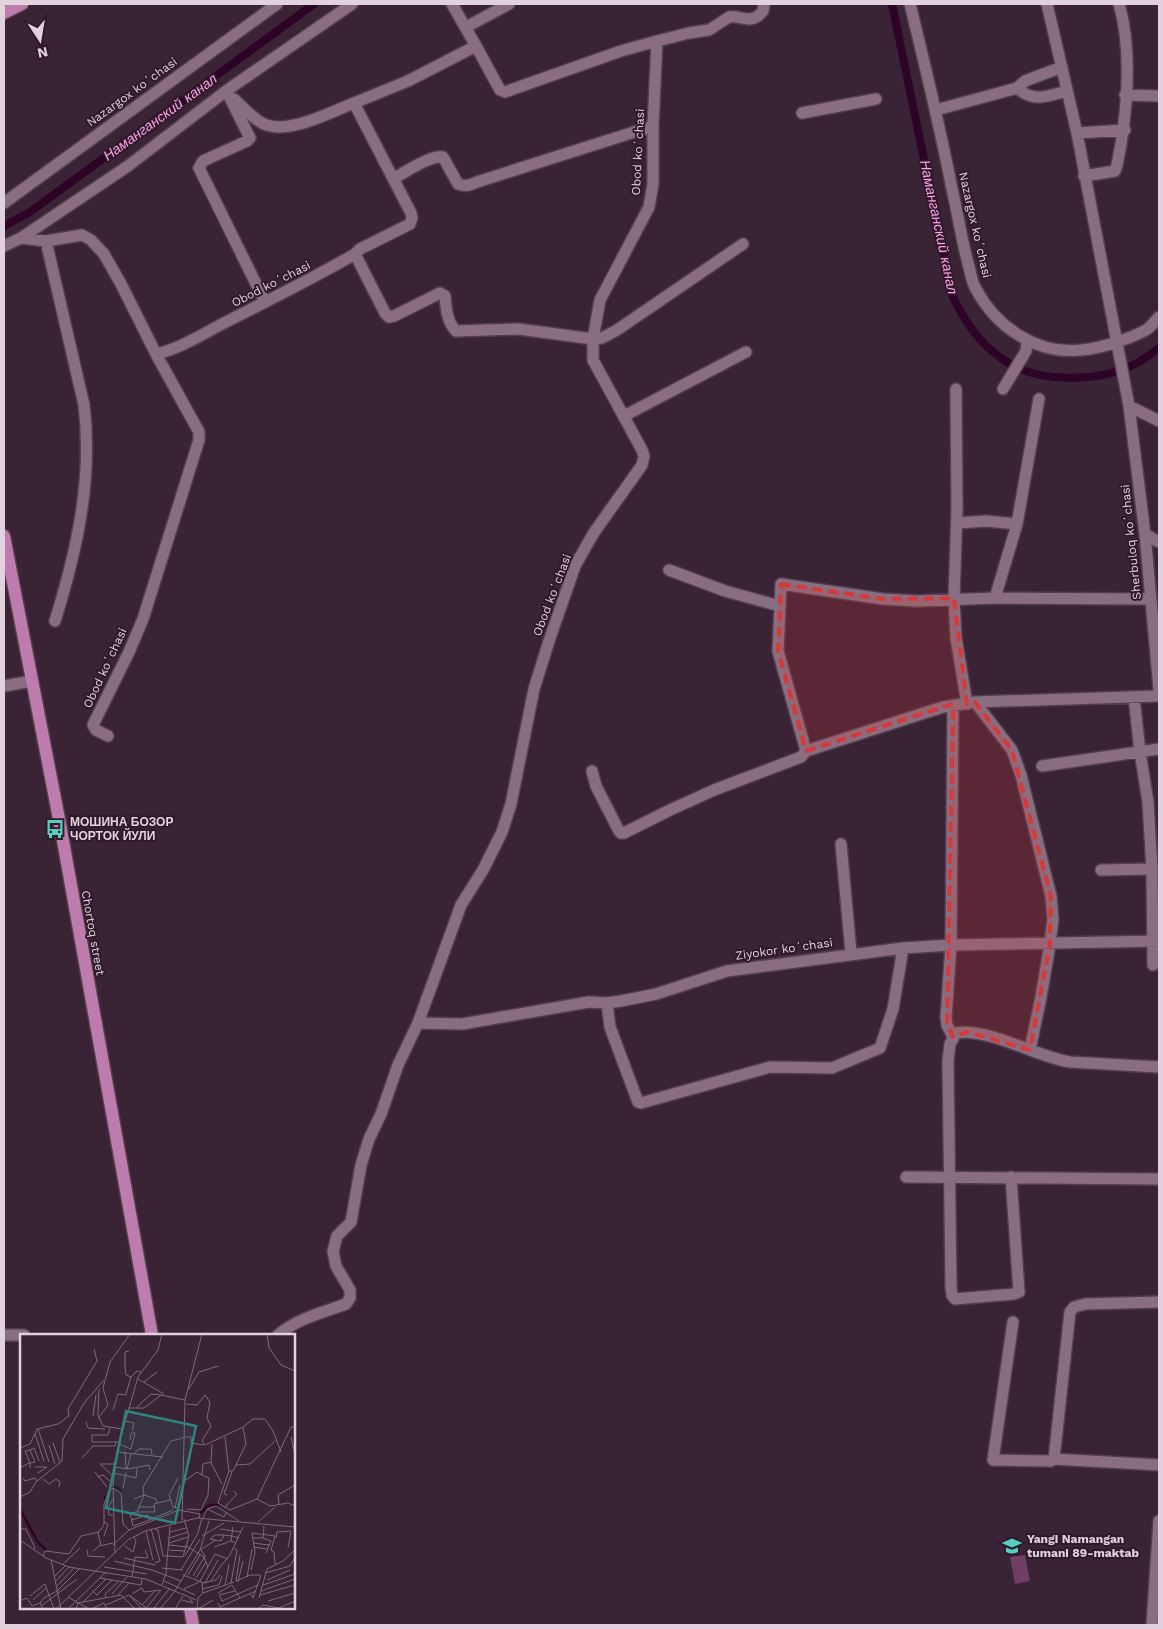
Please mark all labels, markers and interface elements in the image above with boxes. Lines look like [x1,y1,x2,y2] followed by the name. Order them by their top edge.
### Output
[15,15,65,65] north arrow
[36,44,49,62] text: N
[84,54,180,130] street label: Nazargox koʻchasi
[100,70,220,164] water label: Наманганский канал
[629,108,647,196] street label: Obod koʻchasi
[917,158,961,296] water label: Наманганский канал
[956,171,994,279] street label: Nazargox koʻchasi
[229,258,313,310] street label: Obod koʻchasi
[1118,484,1144,600] street label: Sherbuloq koʻchasi
[530,552,574,638] street label: Obod koʻchasi
[80,626,130,710] street label: Obod koʻchasi
[70,815,173,843] place label: МОШИНА БОЗОР ЧОРТОК ЙУЛИ
[44,818,66,840] bus stop icon: МОШИНА БОЗОР ЧОРТОК ЙУЛИ
[79,889,107,977] street label: Chortoq street
[734,935,834,963] street label: Ziyokor koʻchasi
[20,1334,295,1609] inset map
[1027,1532,1140,1560] place label: Yangi Namangan tumani 89-maktab
[1001,1535,1023,1557] school or university icon: Yangi Namangan tumani 89-maktab

